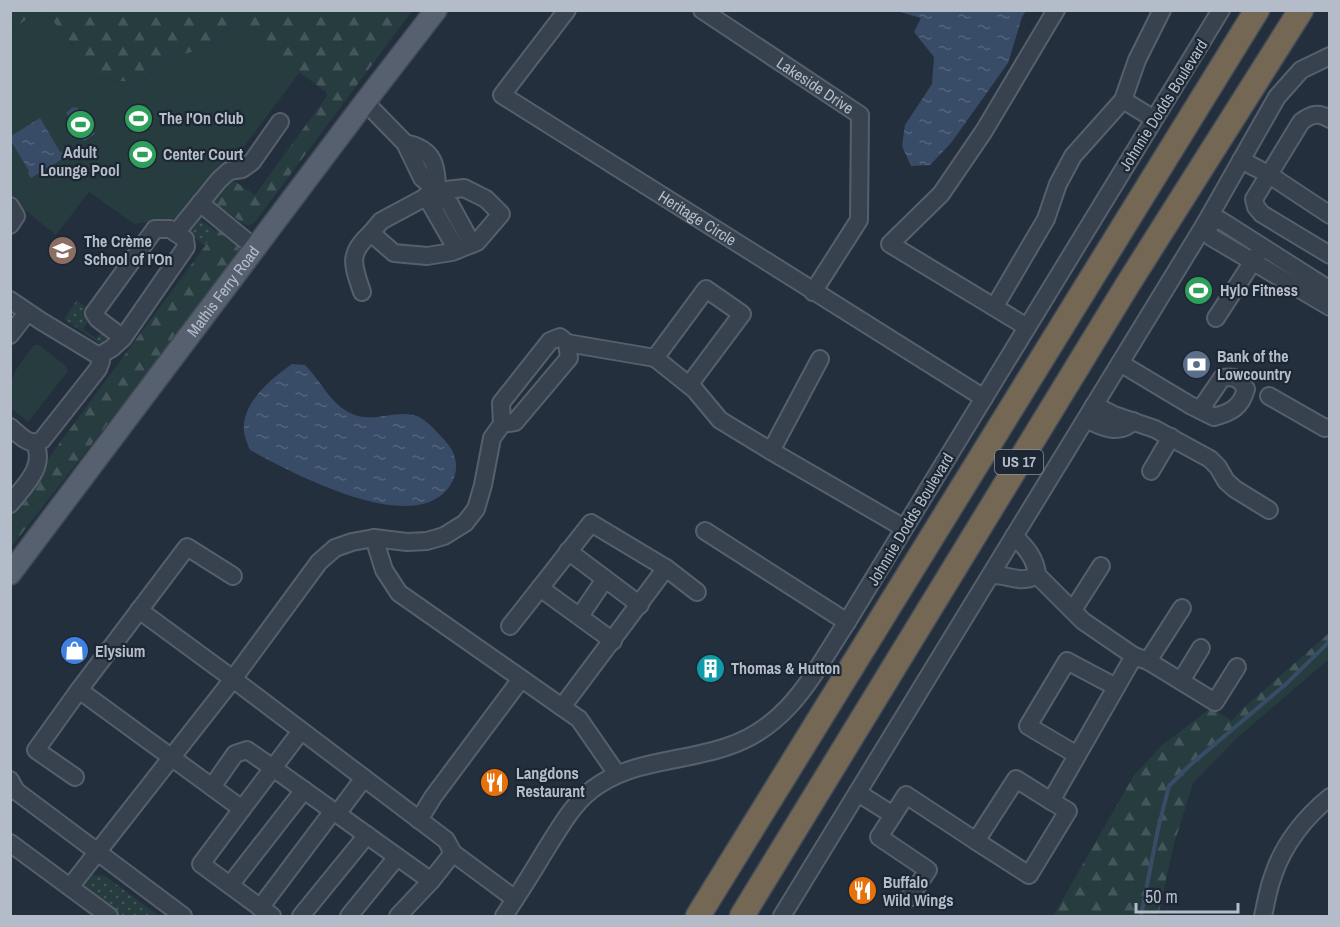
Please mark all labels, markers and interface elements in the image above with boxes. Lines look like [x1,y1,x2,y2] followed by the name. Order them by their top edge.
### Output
[1114,35,1212,175] street label: Johnnie Dodds Boulevard
[772,52,858,119] street label: Lakeside Drive
[122,102,154,134] sports icon: The I'On Club
[159,107,244,129] place label: The I'On Club
[64,108,96,140] sports icon: Adult Lounge Pool
[126,138,158,170] sports icon: Center Court
[40,141,120,181] place label: Adult Lounge Pool
[163,143,244,165] place label: Center Court
[654,185,741,251] street label: Heritage Circle
[84,230,172,270] place label: The Crème School of I'On
[47,234,79,266] school or university icon: The Crème School of I'On
[182,241,264,341] street label: Mathis Ferry Road
[1183,274,1215,306] sports icon: Hylo Fitness
[1220,279,1298,301] place label: Hylo Fitness
[1217,345,1292,385] place label: Bank of the Lowcountry
[1180,349,1212,381] bank icon: Bank of the Lowcountry
[862,449,958,589] street label: Johnnie Dodds Boulevard
[995,450,1043,474] road number: US 17
[58,635,90,667] shop icon: Elysium
[95,640,145,662] place label: Elysium
[694,652,726,684] building icon: Thomas & Hutton
[731,657,840,679] place label: Thomas & Hutton
[516,762,585,802] place label: Langdons Restaurant
[479,766,511,798] restaurant icon: Langdons Restaurant
[883,871,953,911] place label: Buffalo Wild Wings
[846,875,878,907] restaurant icon: Buffalo Wild Wings
[1136,876,1238,914] scale bar
[1145,884,1178,909] text: 50 m

